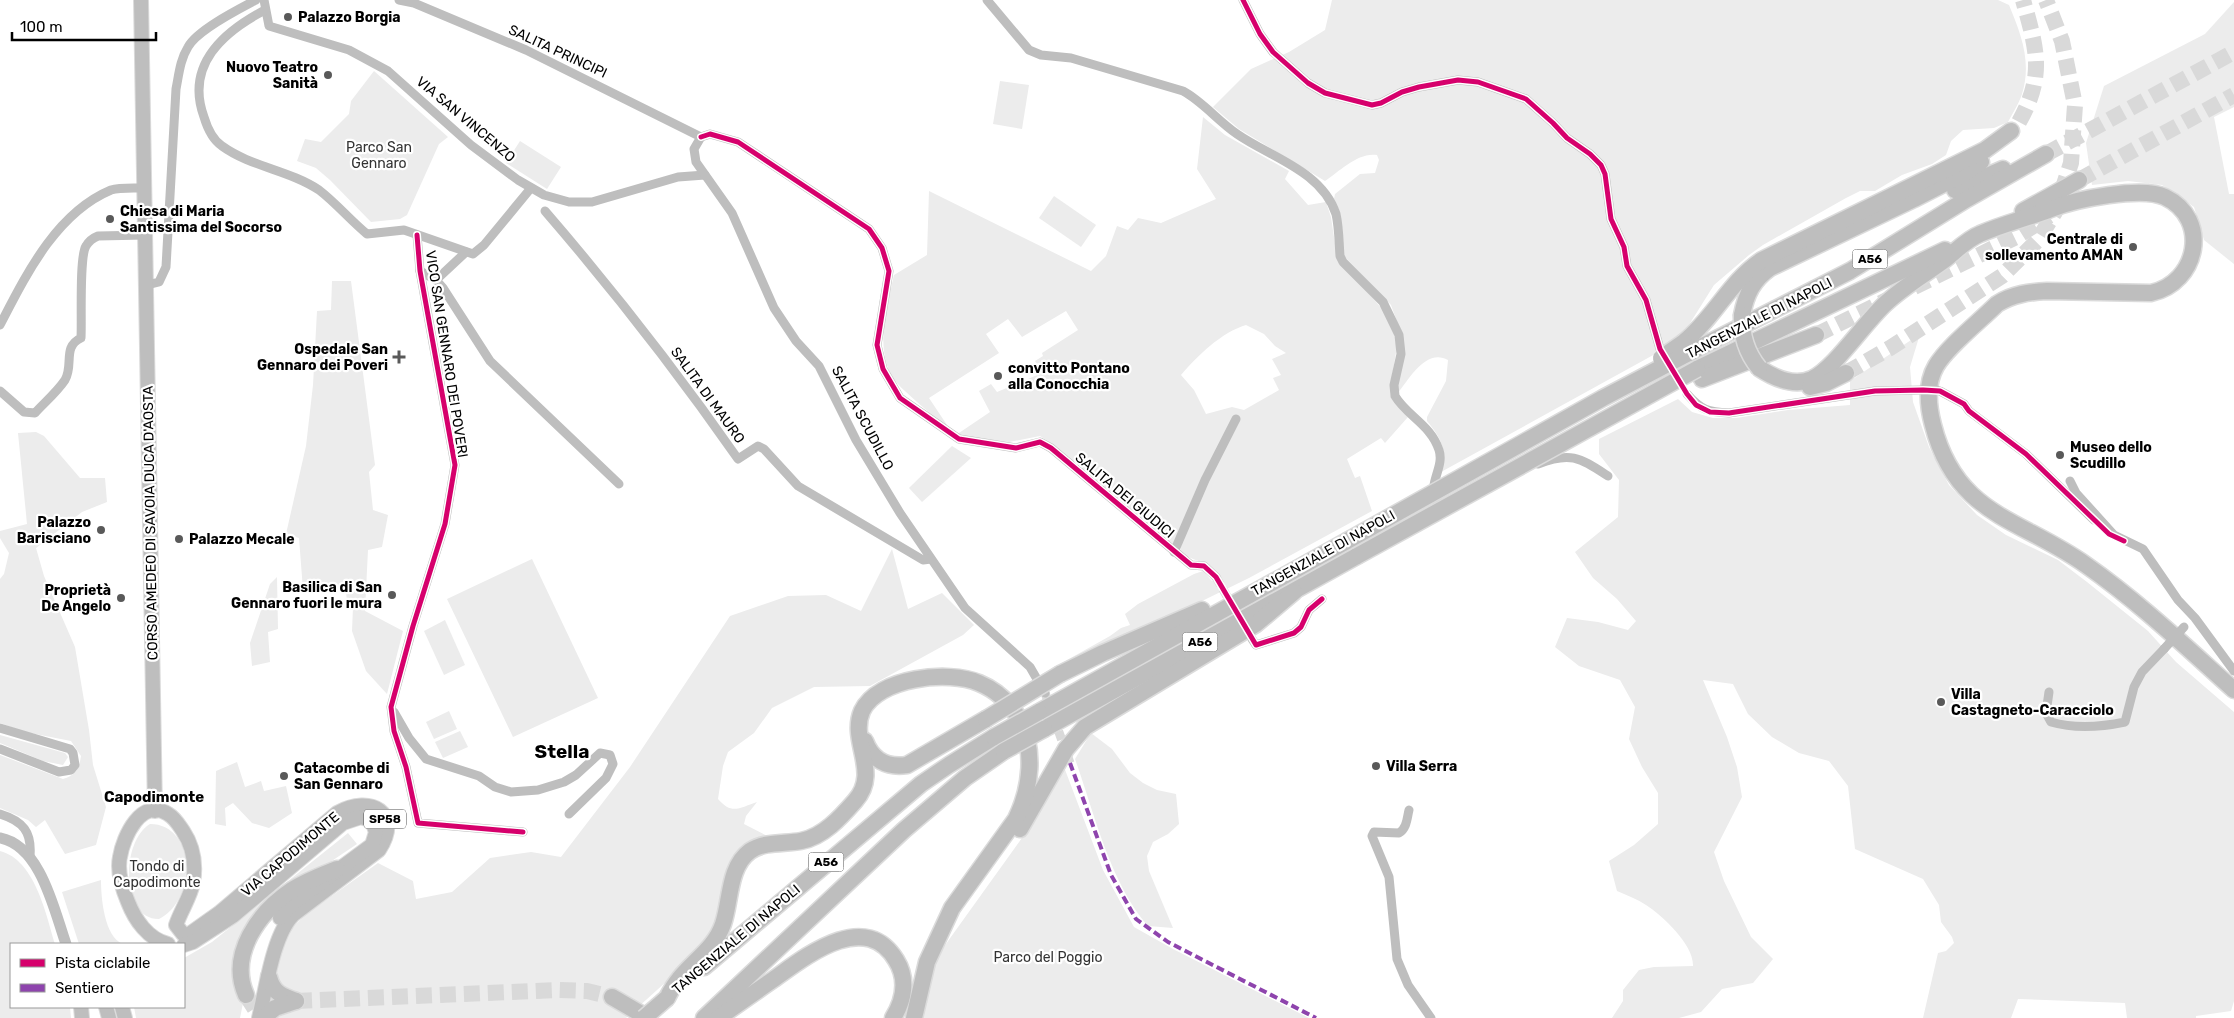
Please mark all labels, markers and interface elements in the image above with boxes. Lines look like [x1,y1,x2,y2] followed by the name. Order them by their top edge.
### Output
[298,9,401,26] place label: Palazzo Borgia
[12,10,156,42] scale bar
[282,11,294,23] marker: Palazzo Borgia
[20,18,62,36] text: 100 m
[506,21,610,82] street label: SALITA PRINCIPI
[226,59,318,92] place label: Nuovo Teatro Sanità
[322,69,334,81] marker: Nuovo Teatro Sanità
[413,73,519,166] street label: VIA SAN VINCENZO
[346,139,412,172] park label: Parco San Gennaro
[120,203,282,236] place label: Chiesa di Maria Santissima del Socorso
[104,213,116,225] marker: Chiesa di Maria Santissima del Socorso
[1985,231,2123,264] place label: Centrale di sollevamento AMAN
[2127,241,2139,253] marker: Centrale di sollevamento AMAN
[422,249,471,459] street label: VICO SAN GENNARO DEI POVERI
[1852,250,1888,268] road number: A56
[1683,274,1835,363] street label: TANGENZIALE DI NAPOLI
[257,341,388,374] place label: Ospedale San Gennaro dei Poveri
[667,344,748,447] street label: SALITA DI MAURO
[392,350,406,364] marker: Ospedale San Gennaro dei Poveri
[1008,360,1130,393] place label: convitto Pontano alla Conocchia
[828,363,897,473] street label: SALITA SCUDILLO
[992,370,1004,382] marker: convitto Pontano alla Conocchia
[140,385,161,660] street label: CORSO AMEDEO DI SAVOIA DUCA D'AOSTA
[2070,439,2152,472] place label: Museo dello Scudillo
[1072,449,1178,542] street label: SALITA DEI GIUDICI
[2054,449,2066,461] marker: Museo dello Scudillo
[1248,507,1398,600] street label: TANGENZIALE DI NAPOLI
[17,514,91,547] place label: Palazzo Barisciano
[95,524,107,536] marker: Palazzo Barisciano
[189,531,295,548] place label: Palazzo Mecale
[173,533,185,545] marker: Palazzo Mecale
[231,579,382,612] place label: Basilica di San Gennaro fuori le mura
[41,582,111,615] place label: Proprietà De Angelo
[386,589,398,601] marker: Basilica di San Gennaro fuori le mura
[115,592,127,604] marker: Proprietà De Angelo
[1182,632,1218,652] road number: A56
[1951,686,2114,719] place label: Villa Castagneto-Caracciolo
[1935,696,1947,708] marker: Villa Castagneto-Caracciolo
[535,740,589,763] district label: Stella
[1386,758,1457,775] place label: Villa Serra
[294,760,389,793] place label: Catacombe di San Gennaro
[1370,760,1382,772] marker: Villa Serra
[278,770,290,782] marker: Catacombe di San Gennaro
[104,788,204,806] district label: Capodimonte
[238,808,343,900] street label: VIA CAPODIMONTE
[364,810,406,829] road number: SP58
[808,852,844,872] road number: A56
[113,858,201,891] park label: Tondo di Capodimonte
[669,881,804,998] street label: TANGENZIALE DI NAPOLI
[10,943,185,1008] legend
[993,949,1103,966] park label: Parco del Poggio
[55,954,150,972] text: Pista ciclabile
[55,979,114,997] text: Sentiero

